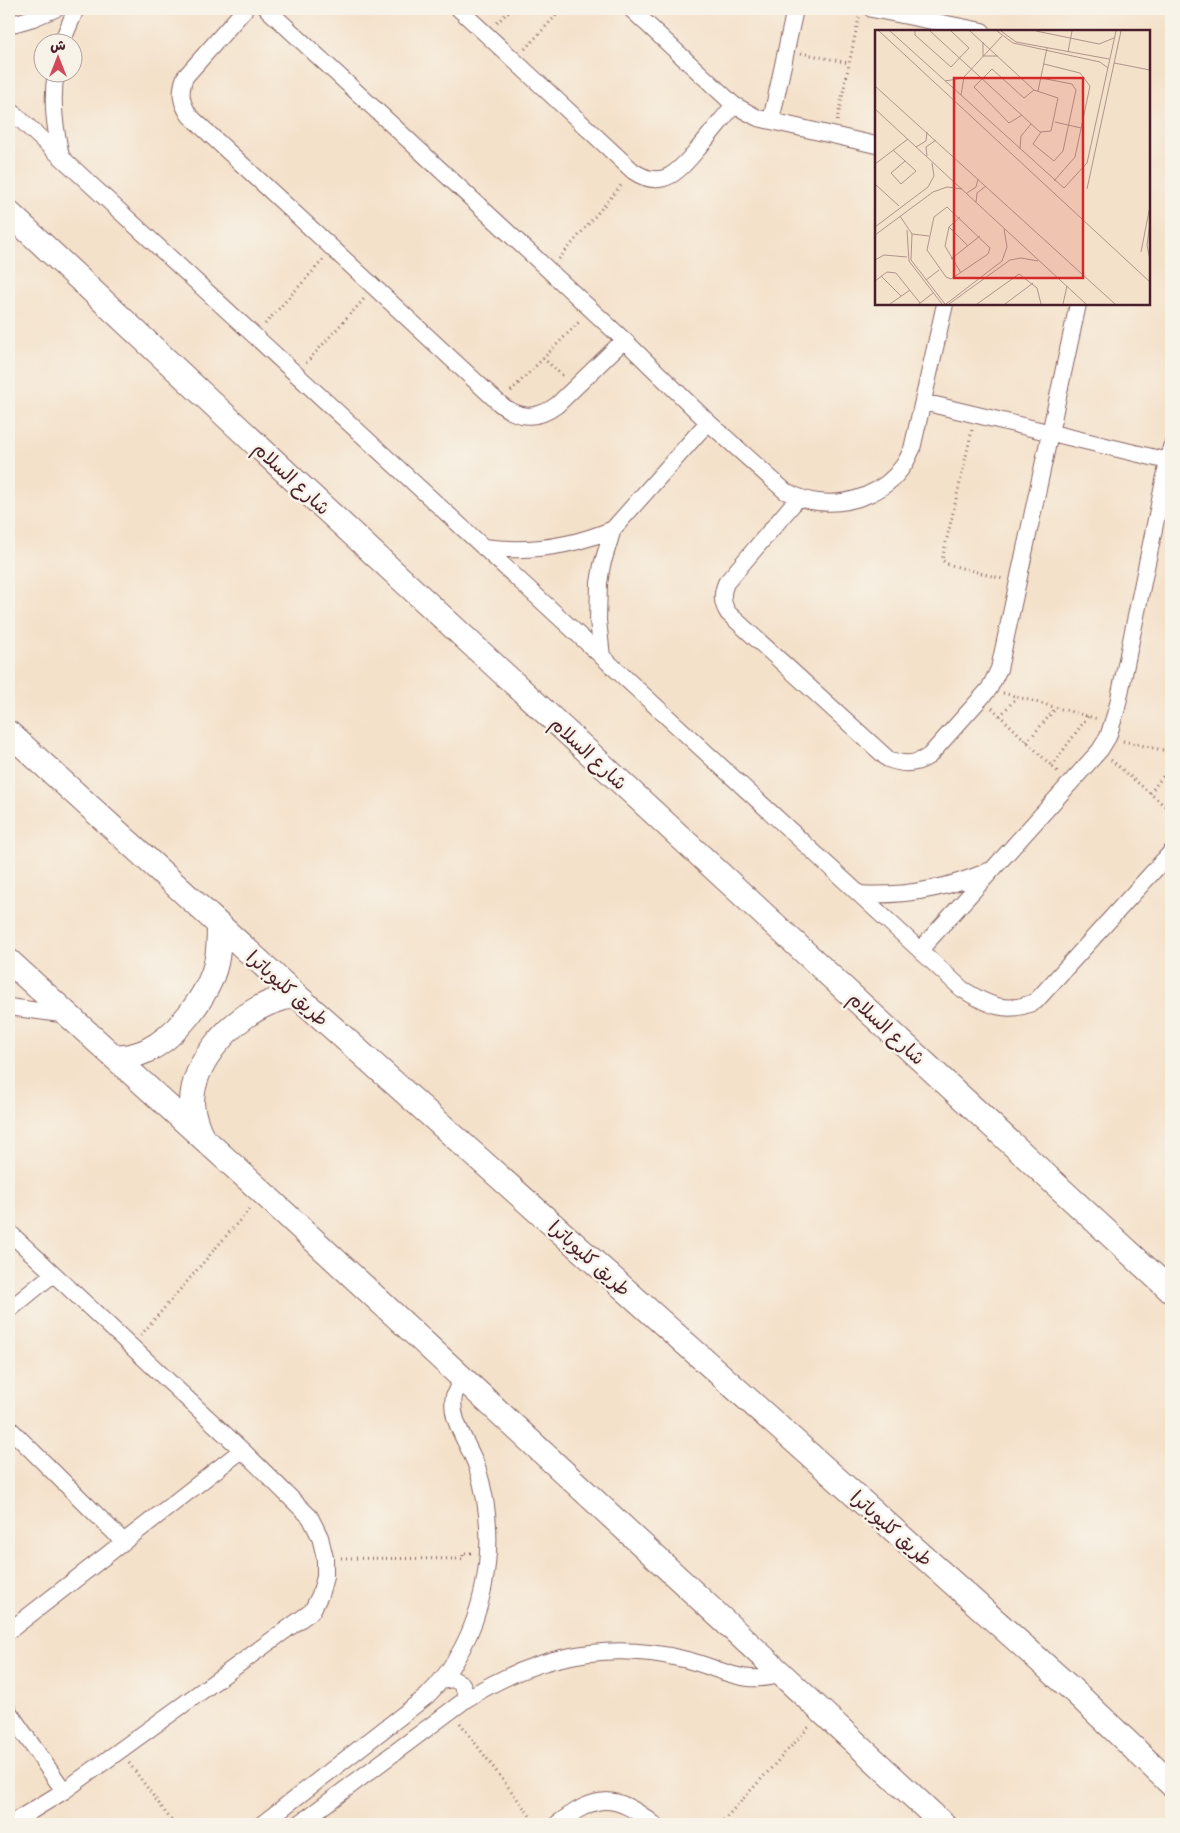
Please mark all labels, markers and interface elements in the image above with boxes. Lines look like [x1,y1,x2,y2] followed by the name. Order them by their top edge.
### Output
[875,30,1150,305] inset map
[32,32,82,82] north arrow
[50,35,66,54] text: ش
[247,436,336,522] street label: شارع السلام
[544,711,633,797] street label: شارع السلام
[241,944,335,1032] street label: طريق كليوباترا
[842,986,931,1072] street label: شارع السلام
[543,1214,637,1302] street label: طريق كليوباترا
[845,1484,939,1572] street label: طريق كليوباترا

